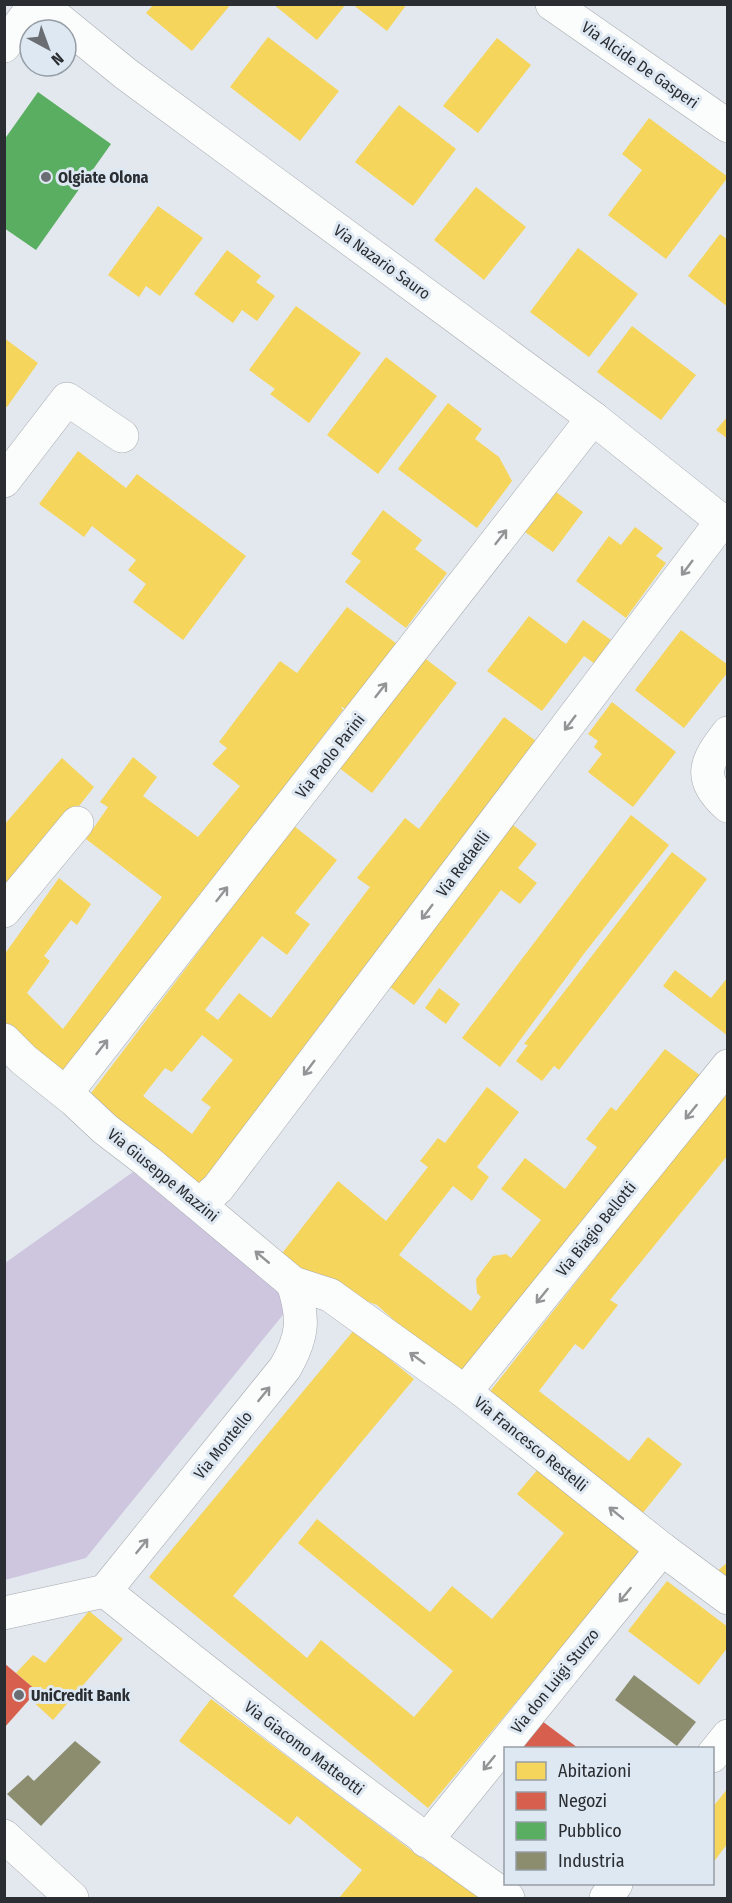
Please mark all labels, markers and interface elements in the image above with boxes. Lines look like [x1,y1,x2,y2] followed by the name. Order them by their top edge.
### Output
[18,18,78,78] north arrow
[578,18,702,112] street label: Via Alcide De Gasperi
[48,49,67,69] text: N
[58,168,149,187] place label: Olgiate Olona
[39,170,53,184] marker: Olgiate Olona
[330,221,434,303] street label: Via Nazario Sauro
[495,529,508,545] one-way arrow
[681,559,694,575] one-way arrow
[375,682,388,698] one-way arrow
[291,710,369,802] street label: Via Paolo Parini
[563,715,576,731] one-way arrow
[432,828,494,900] street label: Via Redaelli
[216,886,229,902] one-way arrow
[420,904,433,920] one-way arrow
[96,1040,109,1056] one-way arrow
[302,1059,315,1075] one-way arrow
[684,1103,697,1119] one-way arrow
[104,1124,222,1226] street label: Via Giuseppe Mazzini
[552,1178,640,1280] street label: Via Biagio Bellotti
[254,1250,270,1263] one-way arrow
[536,1288,549,1304] one-way arrow
[410,1352,426,1364] one-way arrow
[257,1386,270,1402] one-way arrow
[471,1393,591,1495] street label: Via Francesco Restelli
[190,1407,256,1483] street label: Via Montello
[609,1506,625,1519] one-way arrow
[135,1538,148,1554] one-way arrow
[619,1587,632,1603] one-way arrow
[507,1625,603,1737] street label: Via don Luigi Sturzo
[31,1686,131,1705] place label: UniCredit Bank
[12,1688,26,1702] marker: UniCredit Bank
[241,1697,367,1799] street label: Via Giacomo Matteotti
[504,1747,714,1885] legend
[483,1755,496,1771] one-way arrow
[558,1760,631,1782] text: Abitazioni
[558,1790,607,1812] text: Negozi
[558,1820,622,1842] text: Pubblico
[558,1850,625,1872] text: Industria

